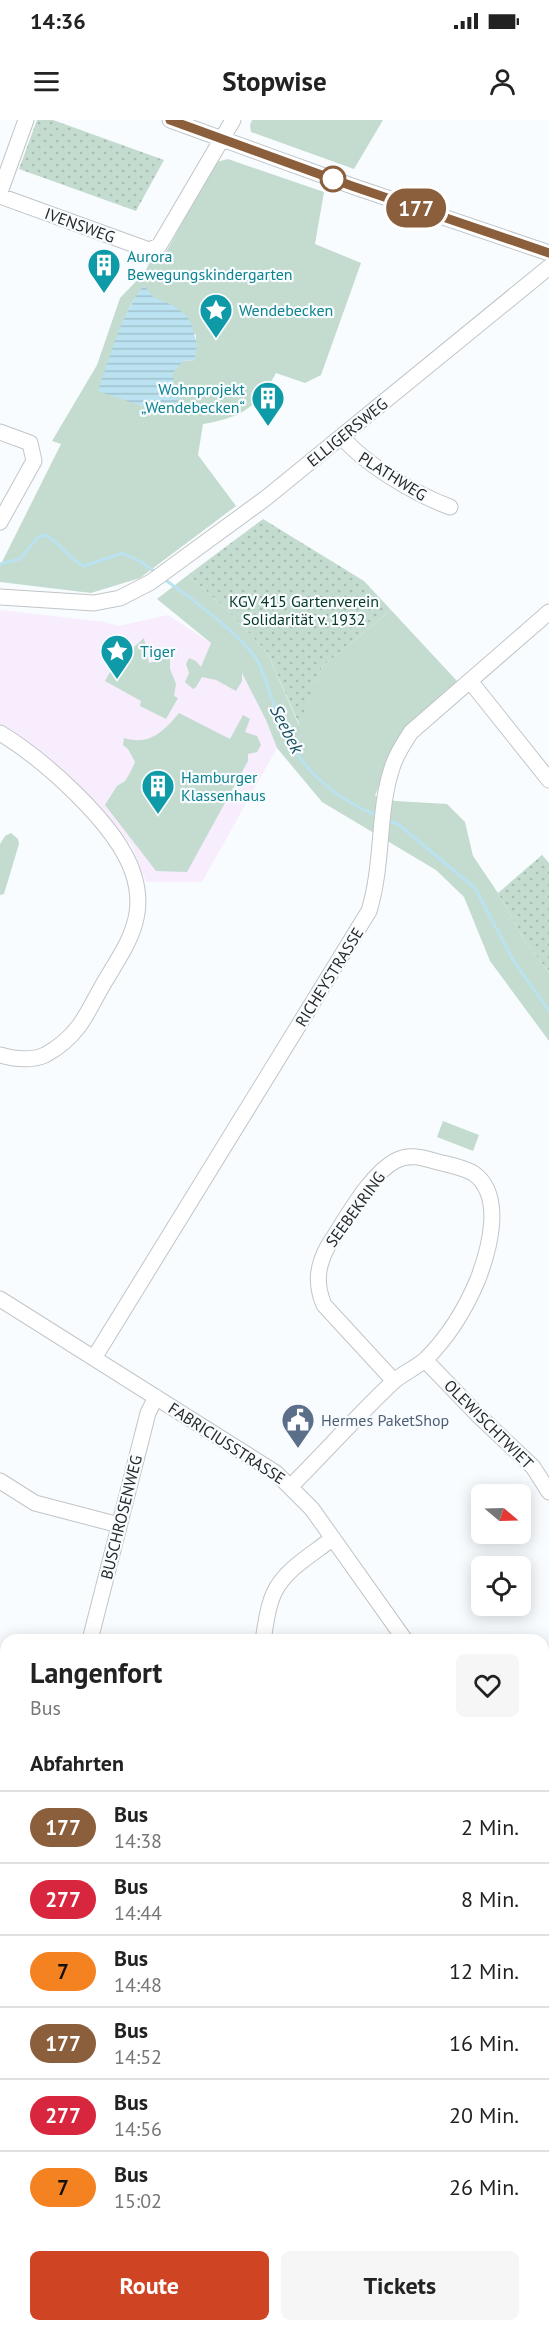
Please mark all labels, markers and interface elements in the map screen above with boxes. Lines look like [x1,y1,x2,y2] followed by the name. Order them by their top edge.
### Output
[30,7,86,35] text: 14:36
[222,64,327,98] text: Stopwise
[30,65,63,98] icon: menu
[486,65,519,98] icon: person
[320,166,346,192] unlabelled marker
[382,188,450,227] line badge: 177
[398,195,434,222] text: 177
[42,203,118,247] street label: IVENSWEG
[127,246,293,284] place label: Aurora Bewegungskindergarten
[86,247,122,294] building icon: Aurora Bewegungskindergarten
[198,292,234,339] place icon: Wendebecken
[239,300,333,320] place label: Wendebecken
[141,379,246,417] place label: Wohnprojekt „Wendebecken“
[250,380,286,427] building icon: Wohnprojekt „Wendebecken“
[303,393,391,471] street label: ELLIGERSWEG
[355,447,431,505] street label: PLATHWEG
[229,591,379,629] park label: KGV 415 Gartenverein Solidarität v. 1932
[99,633,135,680] place icon: Tiger
[140,641,176,661] place label: Tiger
[265,701,309,758] water label: Seebek
[181,767,266,805] place label: Hamburger Klassenhaus
[140,768,176,815] building icon: Hamburger Klassenhaus
[291,924,367,1030] street label: RICHEYSTRASSE
[321,1167,389,1251] street label: SEEBEKRING
[440,1375,538,1473] street label: OLEWISCHTWIET
[165,1398,289,1488] street label: FABRICIUSSTRASSE
[280,1402,316,1449] public building icon: Hermes PaketShop
[321,1410,449,1430] place label: Hermes PaketShop
[96,1453,146,1581] street label: BUSCHROSENWEG
[471,1484,531,1544] north arrow
[471,1484,531,1616] map controls
[471,1556,531,1616] button: locate
[30,1654,162,1691] text: Langenfort
[456,1654,519,1717] button: heart
[30,1695,61,1721] text: Bus
[30,1749,124,1777] text: Abfahrten
[114,1800,148,1828] text: Bus
[461,1813,519,1841] text: 2 Min.
[45,1814,81,1841] text: 177
[114,1828,162,1854] text: 14:38
[114,1872,148,1900] text: Bus
[461,1885,519,1913] text: 8 Min.
[45,1886,81,1913] text: 277
[114,1900,162,1926] text: 14:44
[114,1944,148,1972] text: Bus
[449,1957,519,1985] text: 12 Min.
[57,1958,69,1985] text: 7
[114,1972,162,1998] text: 14:48
[114,2016,148,2044] text: Bus
[449,2029,519,2057] text: 16 Min.
[45,2030,81,2057] text: 177
[114,2044,162,2070] text: 14:52
[114,2088,148,2116] text: Bus
[449,2101,519,2129] text: 20 Min.
[45,2102,81,2129] text: 277
[114,2116,162,2142] text: 14:56
[114,2160,148,2188] text: Bus
[449,2173,519,2201] text: 26 Min.
[57,2174,69,2201] text: 7
[114,2188,162,2214] text: 15:02
[30,2251,269,2320] button: Route
[281,2251,519,2320] button: Tickets

